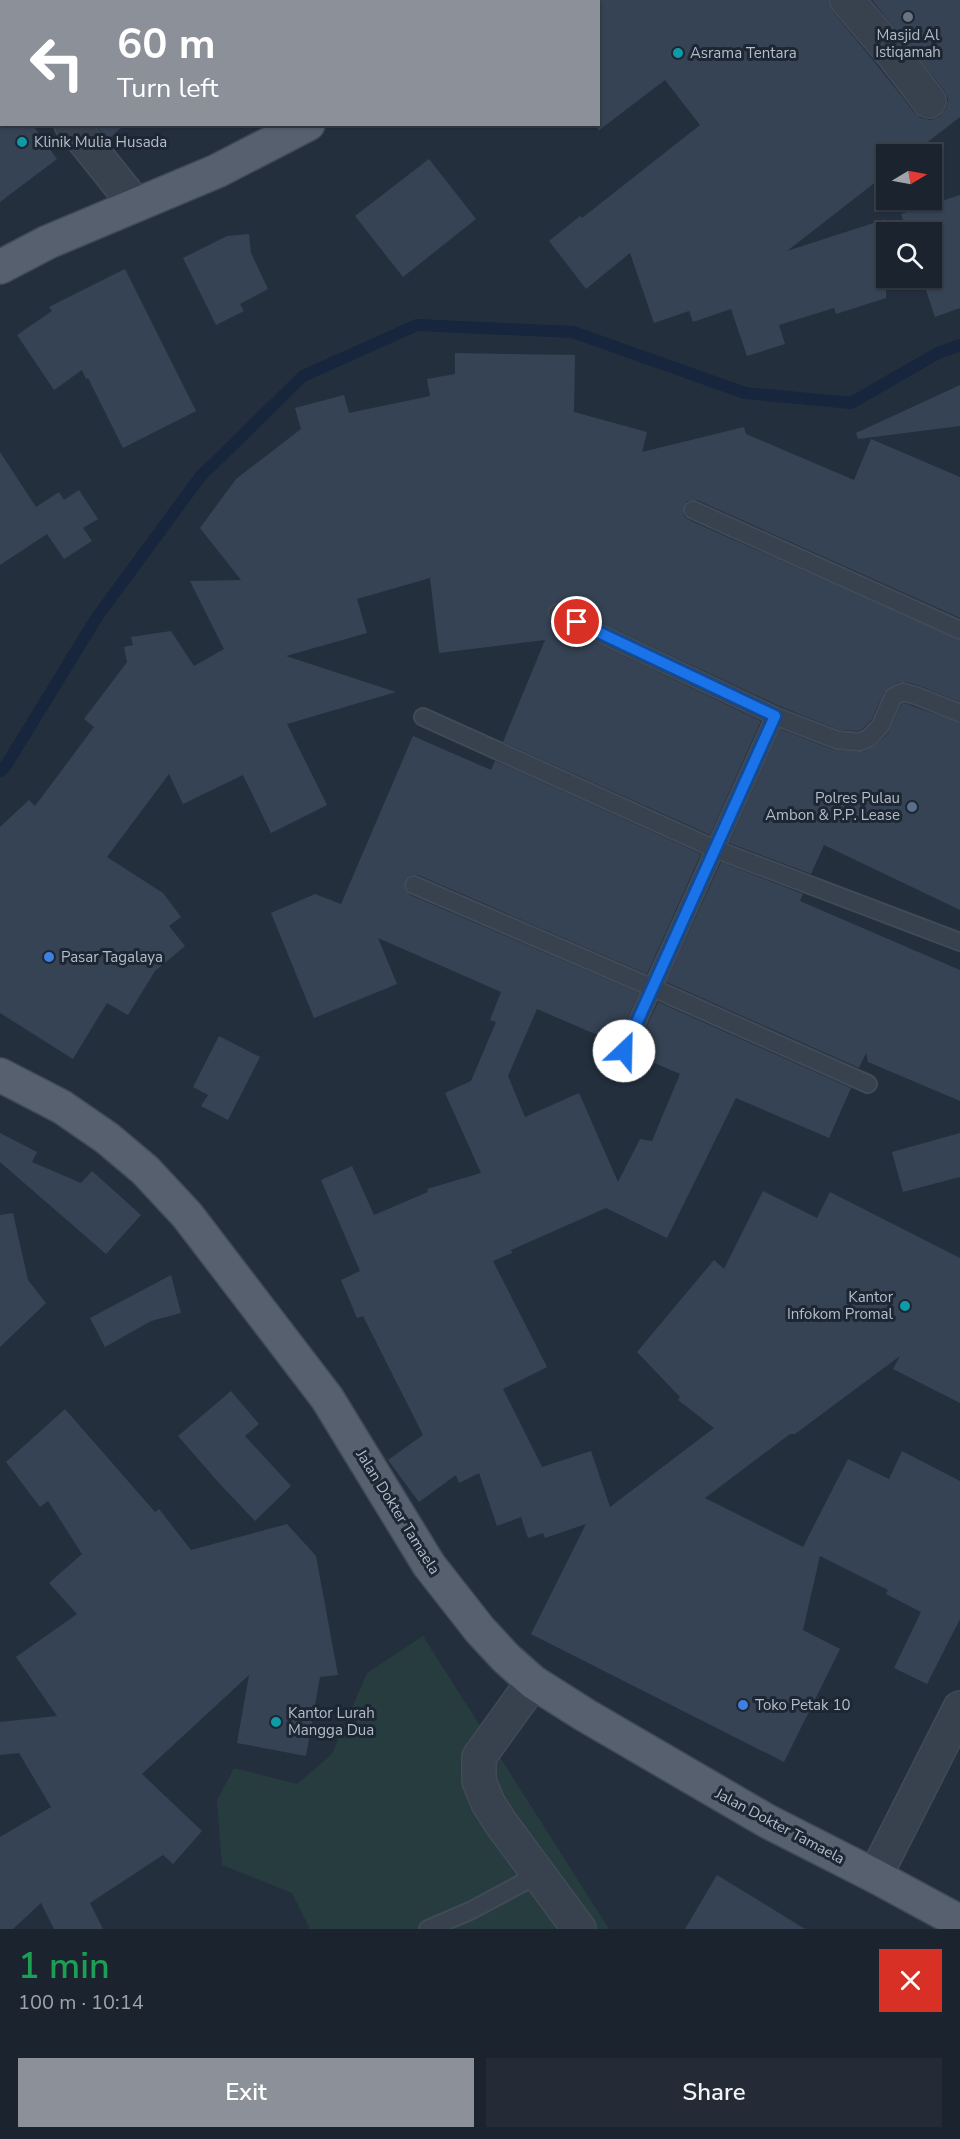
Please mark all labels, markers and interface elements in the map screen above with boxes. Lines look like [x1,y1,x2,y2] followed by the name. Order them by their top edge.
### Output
[901,10,915,24] marker: Masjid Al Istiqamah
[117,16,216,73] text: 60 m
[18,24,96,102] icon: left
[875,25,941,62] place label: Masjid Al Istiqamah
[690,43,797,63] place label: Asrama Tentara
[671,46,685,60] marker: Asrama Tentara
[117,70,218,107] text: Turn left
[34,132,167,152] place label: Klinik Mulia Husada
[15,135,29,149] marker: Klinik Mulia Husada
[876,144,942,210] north arrow
[876,144,942,288] map controls
[876,222,942,288] button: search
[551,596,602,647] pin
[560,605,593,638] icon: arrive
[765,788,900,825] place label: Polres Pulau Ambon & P.P. Lease
[905,800,919,814] marker: Polres Pulau Ambon & P.P. Lease
[61,947,163,967] place label: Pasar Tagalaya
[42,950,56,964] marker: Pasar Tagalaya
[592,1019,656,1083] position arrow
[787,1287,894,1324] place label: Kantor Infokom Promal
[898,1299,912,1313] marker: Kantor Infokom Promal
[351,1445,445,1578] street label: Jalan Dokter Tamaela
[755,1695,850,1715] place label: Toko Petak 10
[736,1698,750,1712] marker: Toko Petak 10
[288,1703,375,1740] place label: Kantor Lurah Mangga Dua
[269,1715,283,1729] marker: Kantor Lurah Mangga Dua
[711,1783,848,1869] street label: Jalan Dokter Tamaela
[18,1942,110,1991] text: 1 min
[879,1949,942,2012] button: close
[18,1989,144,2016] text: 100 m · 10:14
[18,2058,474,2127] button: Exit
[486,2058,942,2127] button: Share

